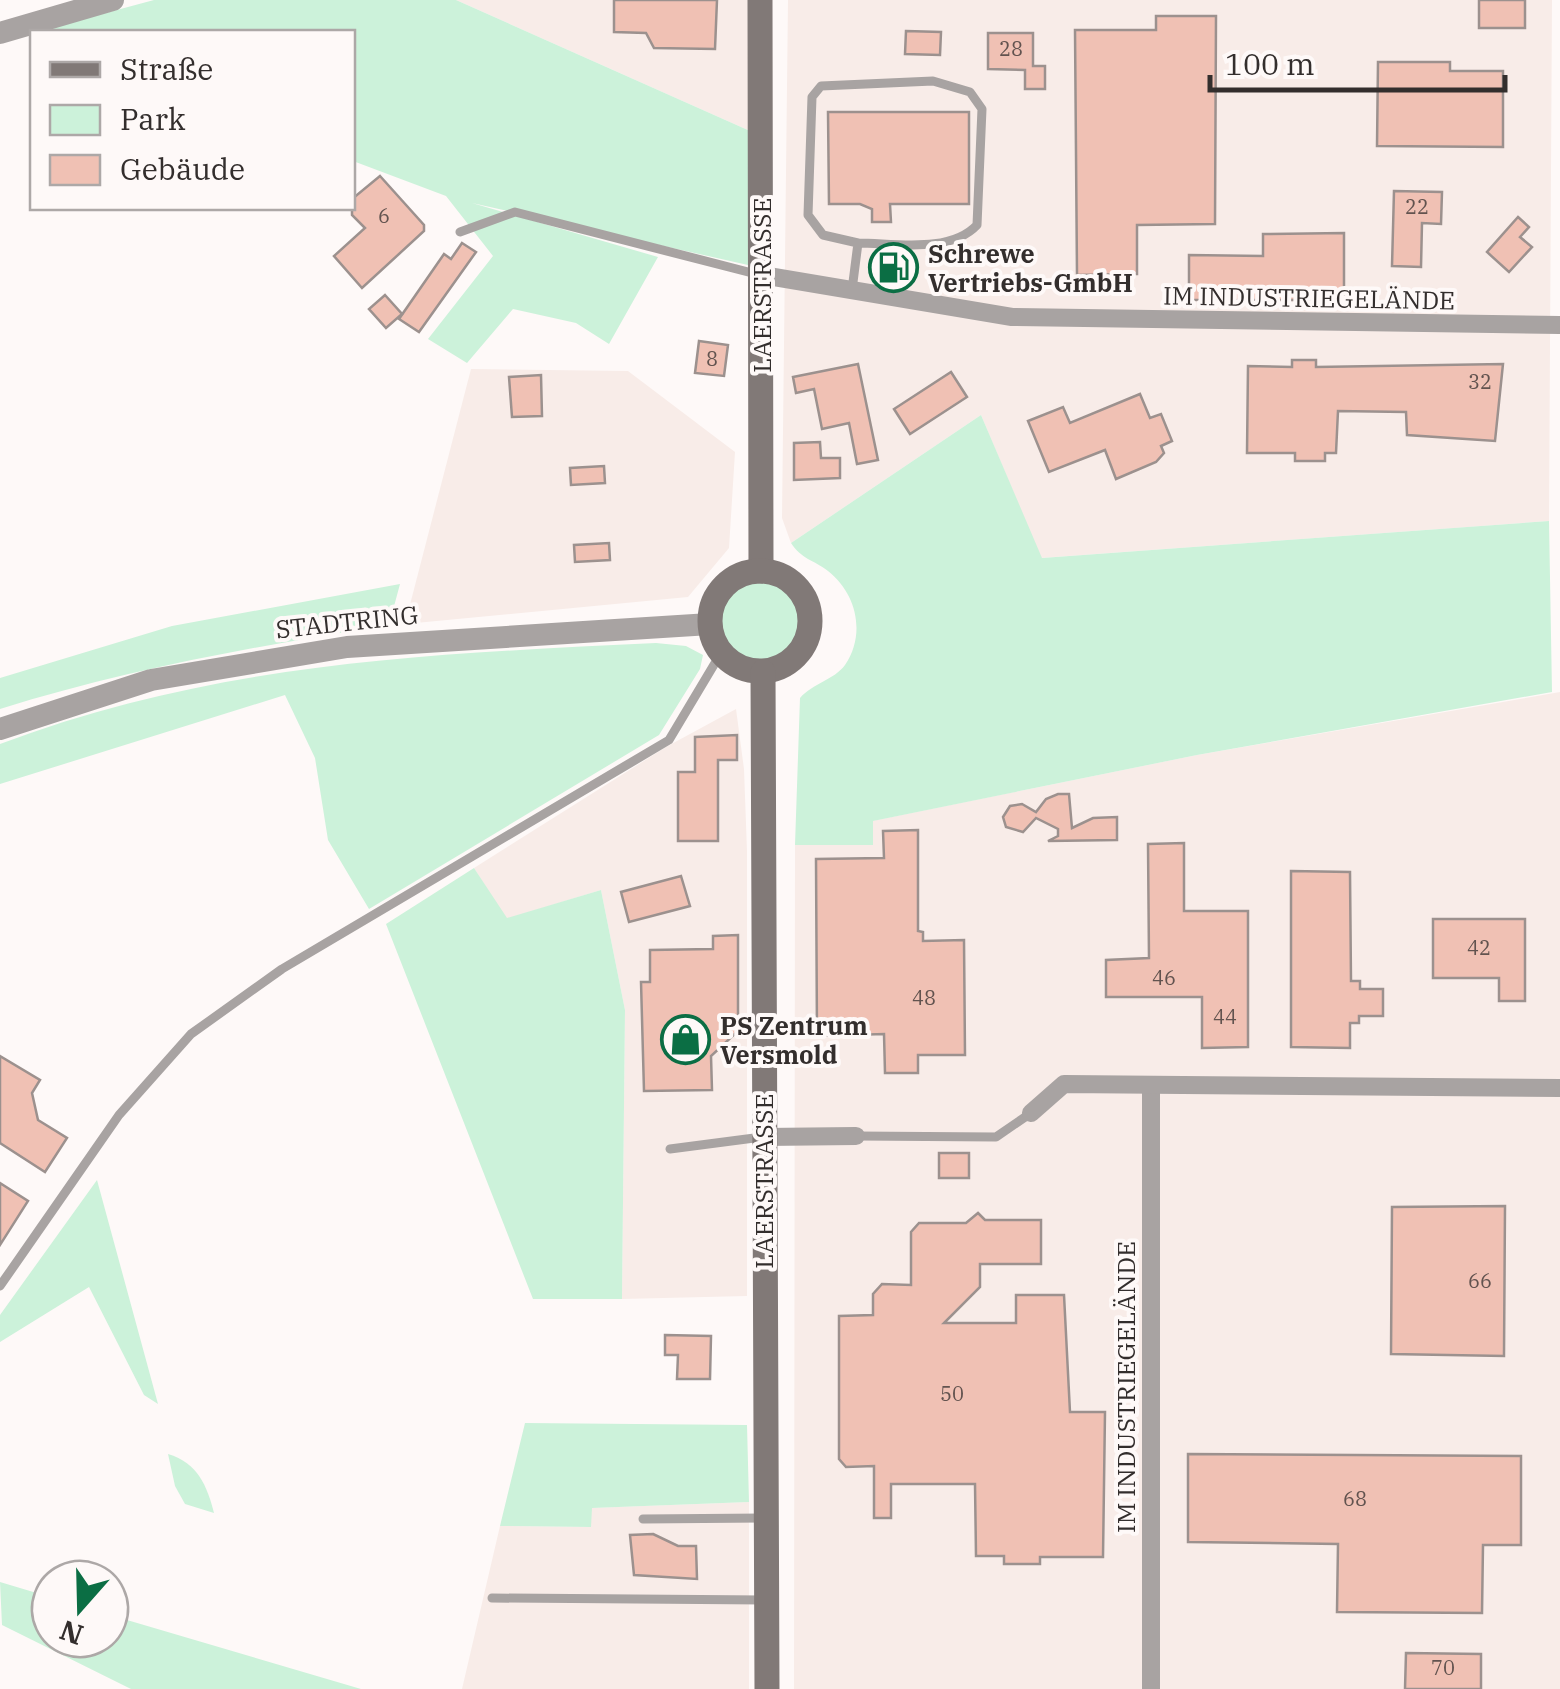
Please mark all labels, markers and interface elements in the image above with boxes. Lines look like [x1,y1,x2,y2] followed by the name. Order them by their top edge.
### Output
[30,30,355,210] legend
[1210,30,1505,92] scale bar
[999,35,1023,62] house number: 28
[1225,44,1315,83] text: 100 m
[120,49,213,88] text: Straße
[120,99,186,138] text: Park
[120,149,245,188] text: Gebäude
[1405,193,1429,220] house number: 22
[745,197,778,373] street label: LAERSTRASSE
[378,202,390,229] house number: 6
[928,237,1133,299] place label: Schrewe Vertriebs-GmbH
[867,242,919,294] fuel station icon: Schrewe Vertriebs-GmbH
[1163,278,1455,317] street label: IM INDUSTRIEGELÄNDE
[706,345,718,372] house number: 8
[1468,368,1492,395] house number: 32
[274,598,420,645] street label: STADTRING
[1467,934,1491,961] house number: 42
[1152,964,1176,991] house number: 46
[912,984,936,1011] house number: 48
[1213,1003,1237,1030] house number: 44
[720,1009,868,1071] place label: PS Zentrum Versmold
[659,1014,711,1066] shop icon: PS Zentrum Versmold
[747,1093,780,1269] street label: LAERSTRASSE
[1109,1241,1142,1533] street label: IM INDUSTRIEGELÄNDE
[1468,1267,1492,1294] house number: 66
[940,1380,964,1407] house number: 50
[1343,1485,1367,1512] house number: 68
[30,1559,130,1659] north arrow
[55,1612,88,1654] text: N
[1431,1654,1455,1681] house number: 70

